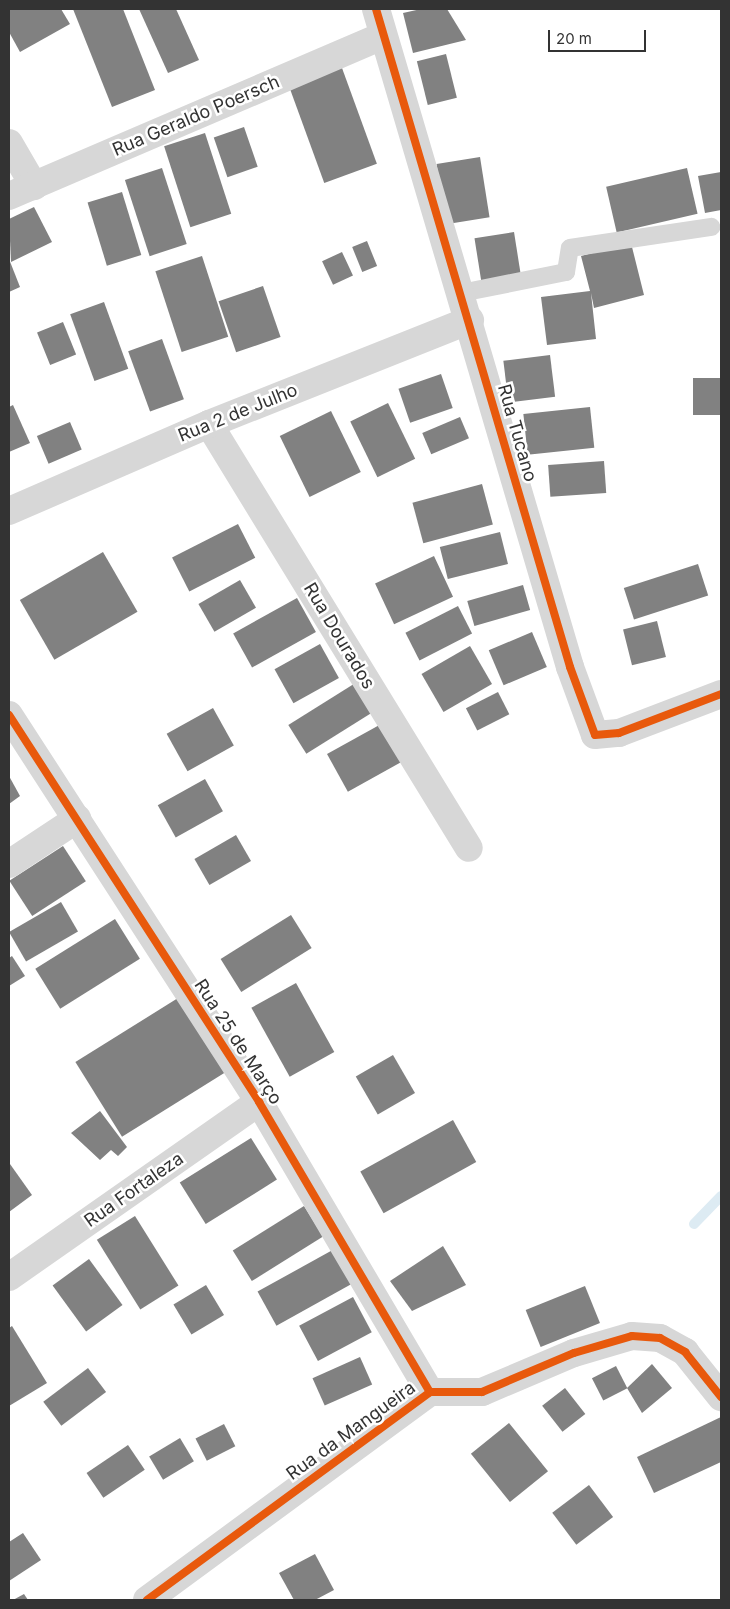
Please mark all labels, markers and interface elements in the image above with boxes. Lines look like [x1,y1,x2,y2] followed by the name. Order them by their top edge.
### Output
[550,20,648,52] scale bar
[556,29,592,48] text: 20 m
[109,71,283,161] street label: Rua Geraldo Poersch
[175,379,301,447] street label: Rua 2 de Julho
[493,382,541,484] street label: Rua Tucano
[299,579,379,693] street label: Rua Dourados
[189,975,287,1109] street label: Rua 25 de Março
[80,1148,188,1232] street label: Rua Fortaleza
[282,1377,420,1485] street label: Rua da Mangueira

